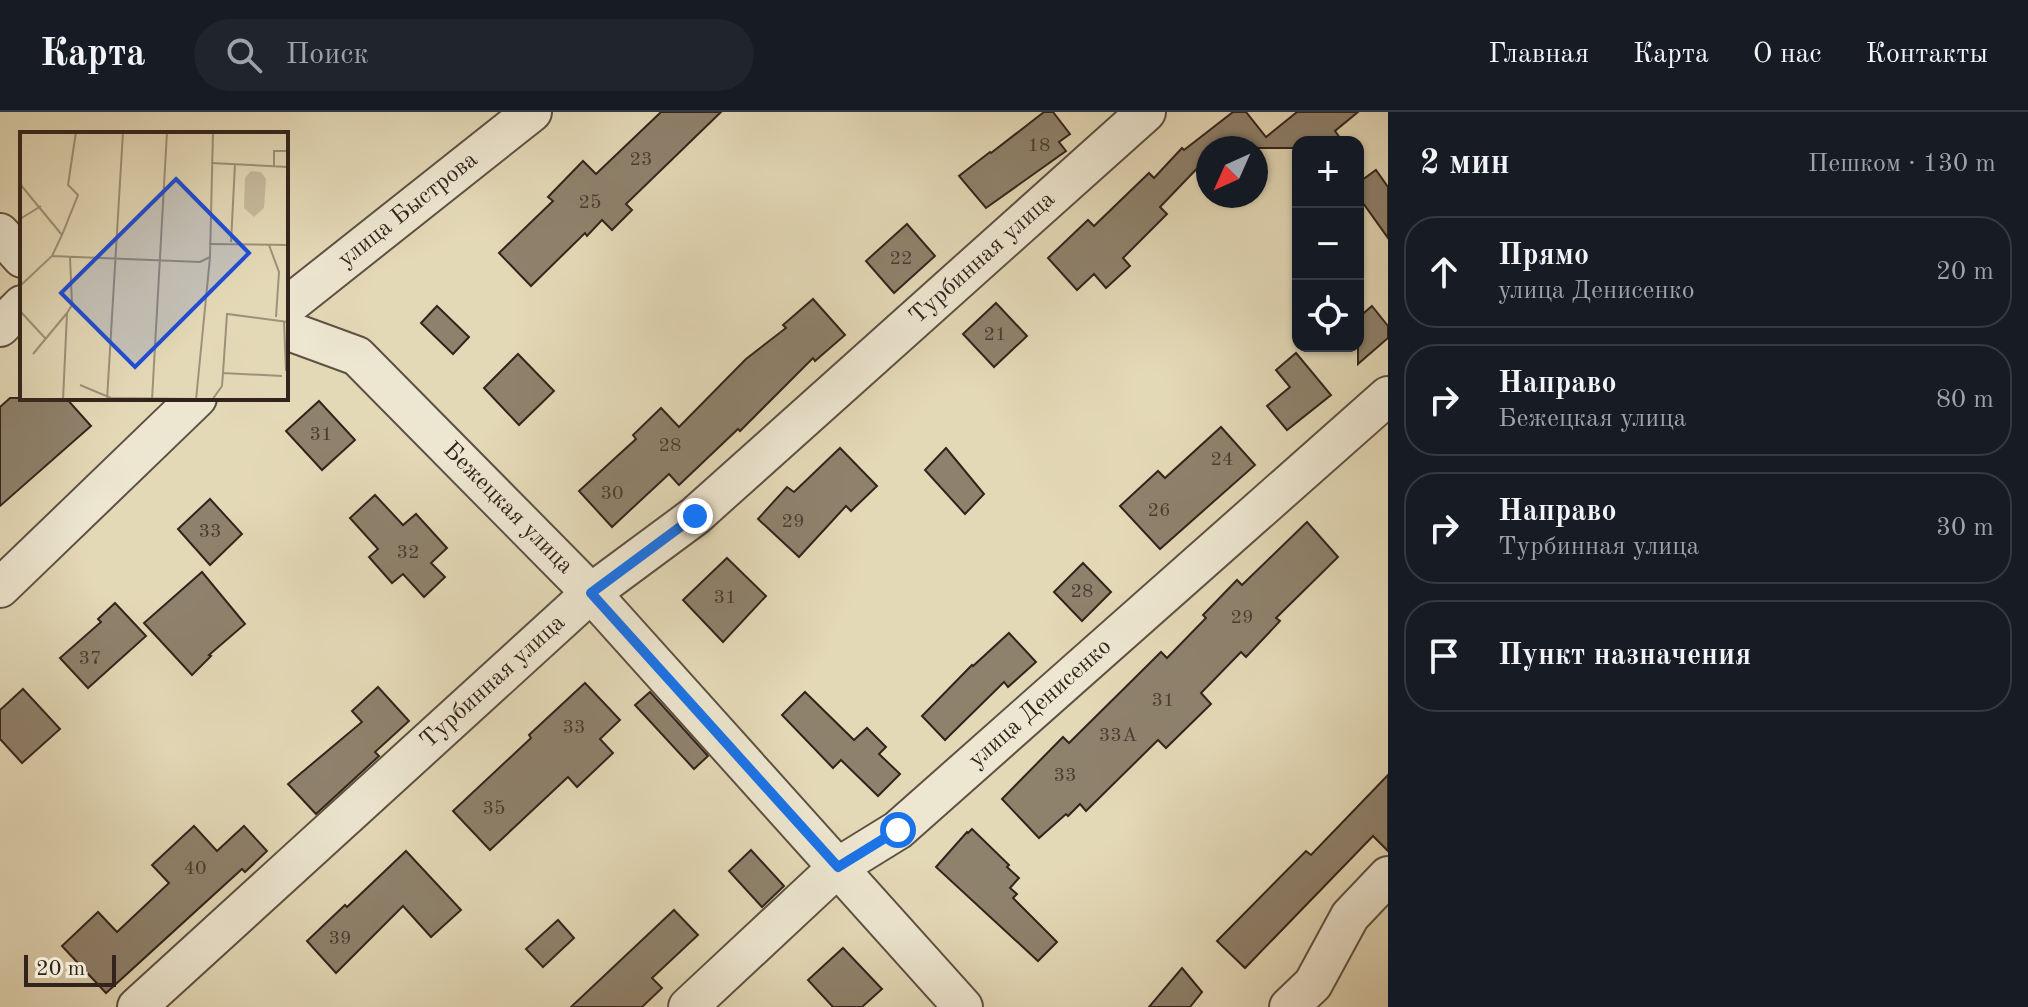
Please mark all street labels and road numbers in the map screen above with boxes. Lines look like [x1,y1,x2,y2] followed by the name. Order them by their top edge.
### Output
[334,148,483,272] street label: улица Быстрова
[905,187,1060,329] street label: Турбинная улица
[438,438,577,579] street label: Бежецкая улица
[416,611,570,754] street label: Турбинная улица
[965,635,1116,773] street label: улица Денисенко

